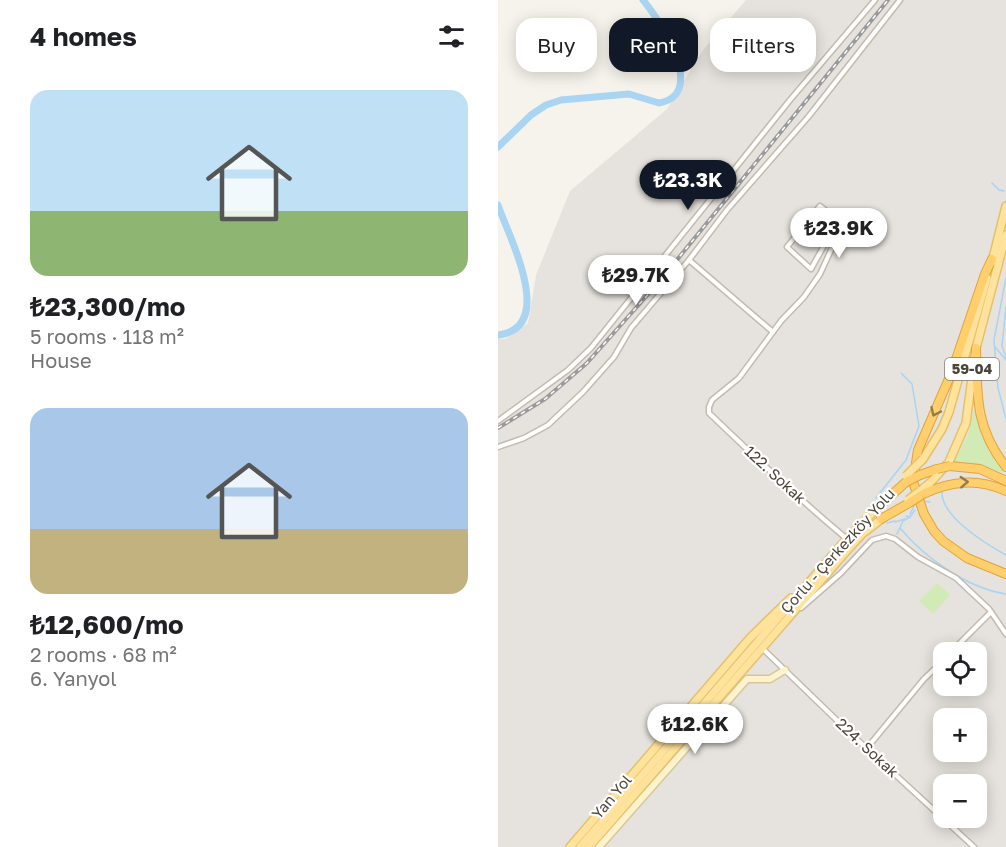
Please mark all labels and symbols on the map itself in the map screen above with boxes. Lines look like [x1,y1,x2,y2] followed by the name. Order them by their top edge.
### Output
[639,160,737,211] pin: ₺23.3K
[790,208,888,259] pin: ₺23.9K
[587,255,685,306] pin: ₺29.7K
[945,358,999,380] road number: 59-04
[931,406,943,417] one-way arrow
[741,441,810,507] street label: 122. Sokak
[960,476,969,489] one-way arrow
[776,484,898,616] street label: Çorlu - Çerkezköy Yolu
[646,704,744,755] pin: ₺12.6K
[833,714,903,781] street label: 224. Sokak
[588,770,635,822] street label: Yan Yol

